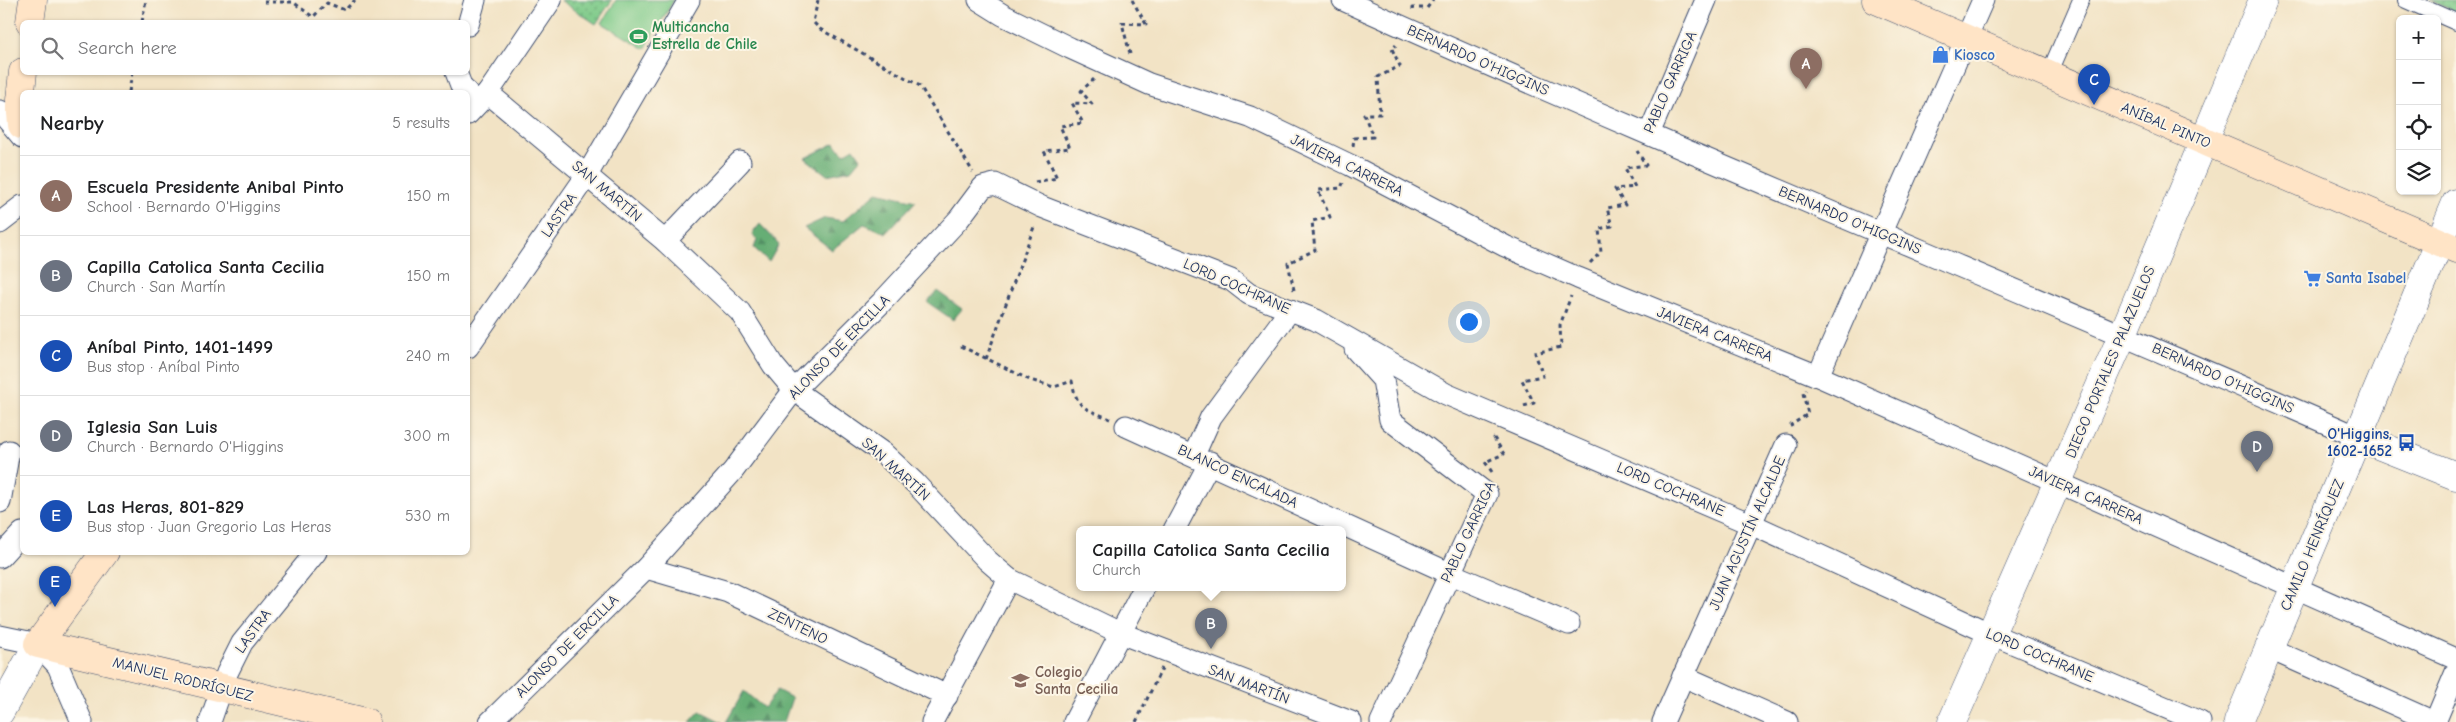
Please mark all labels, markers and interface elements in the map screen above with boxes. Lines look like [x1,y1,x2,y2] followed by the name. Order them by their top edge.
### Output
[2396,15,2441,195] map controls
[2396,15,2441,60] button: +
[652,18,757,53] place label: Multicancha Estrella de Chile
[20,20,470,75] search box
[1404,21,1552,99] street label: BERNARDO O'HIGGINS
[628,26,648,46] sports icon: Multicancha Estrella de Chile
[1639,28,1701,136] street label: PABLO GARRIGA
[38,34,66,62] icon: search
[78,37,177,59] text: Search here
[1930,45,1950,65] shop icon: Kiosco
[1954,46,1995,64] place label: Kiosco
[1790,48,1822,89] pin: A
[2396,60,2441,105] button: −
[2078,64,2110,105] pin: C
[2118,97,2214,152] street label: ANÍBAL PINTO
[2396,105,2441,150] button: locate
[40,111,104,135] text: Nearby
[392,114,450,132] text: 5 results
[1288,130,1407,200] street label: JAVIERA CARRERA
[2396,150,2441,195] button: layers
[568,156,646,225] street label: SAN MARTÍN
[87,176,344,198] text: Escuela Presidente Anibal Pinto
[1776,182,1924,258] street label: BERNARDO O'HIGGINS
[52,187,60,205] text: A
[407,187,450,205] text: 150 m
[537,189,581,241] street label: LASTRA
[87,198,280,216] text: School · Bernardo O'Higgins
[1181,254,1293,318] street label: LORD COCHRANE
[87,256,325,278] text: Capilla Catolica Santa Cecilia
[2061,263,2159,461] street label: DIEGO PORTALES PALAZUELOS
[51,267,61,285] text: B
[407,267,450,285] text: 150 m
[2302,268,2322,288] supermarket icon: Santa Isabel
[2326,269,2406,287] place label: Santa Isabel
[87,278,226,296] text: Church · San Martín
[784,291,894,403] street label: ALONSO DE ERCILLA
[1655,303,1776,366] street label: JAVIERA CARRERA
[1456,309,1482,335] your location
[87,336,273,358] text: Aníbal Pinto, 1401-1499
[2149,339,2297,417] street label: BERNARDO O'HIGGINS
[51,347,61,365] text: C
[406,347,450,365] text: 240 m
[87,358,240,376] text: Bus stop · Aníbal Pinto
[87,416,217,438] text: Iglesia San Luis
[2327,425,2392,460] place label: O'Higgins, 1602-1652
[51,427,61,445] text: D
[404,427,450,445] text: 300 m
[2241,431,2273,472] pin: D
[858,433,935,504] street label: SAN MARTÍN
[2396,433,2416,453] bus stop icon: O'Higgins, 1602-1652
[87,438,284,456] text: Church · Bernardo O'Higgins
[1175,440,1301,512] street label: BLANCO ENCALADA
[1704,453,1789,613] street label: JUAN AGUSTÍN ALCALDE
[1614,458,1728,520] street label: LORD COCHRANE
[2026,462,2146,528] street label: JAVIERA CARRERA
[2275,476,2348,613] street label: CAMILO HENRÍQUEZ
[1437,478,1499,586] street label: PABLO GARRIGA
[87,496,244,518] text: Las Heras, 801-829
[51,507,61,525] text: E
[405,507,450,525] text: 530 m
[87,518,331,536] text: Bus stop · Juan Gregorio Las Heras
[1076,526,1346,591] popup
[1092,539,1330,561] text: Capilla Catolica Santa Cecilia
[1092,561,1141,579] text: Church
[39,566,71,607] pin: E
[512,590,623,701] street label: ALONSO DE ERCILLA
[765,604,831,648] street label: ZENTENO
[231,605,275,657] street label: LASTRA
[1195,608,1227,649] pin: B
[1983,624,2097,686] street label: LORD COCHRANE
[111,652,256,705] street label: MANUEL RODRÍGUEZ
[1206,659,1293,708] street label: SAN MARTÍN
[1035,663,1118,698] place label: Colegio Santa Cecilia
[1011,671,1031,691] school or university icon: Colegio Santa Cecilia

